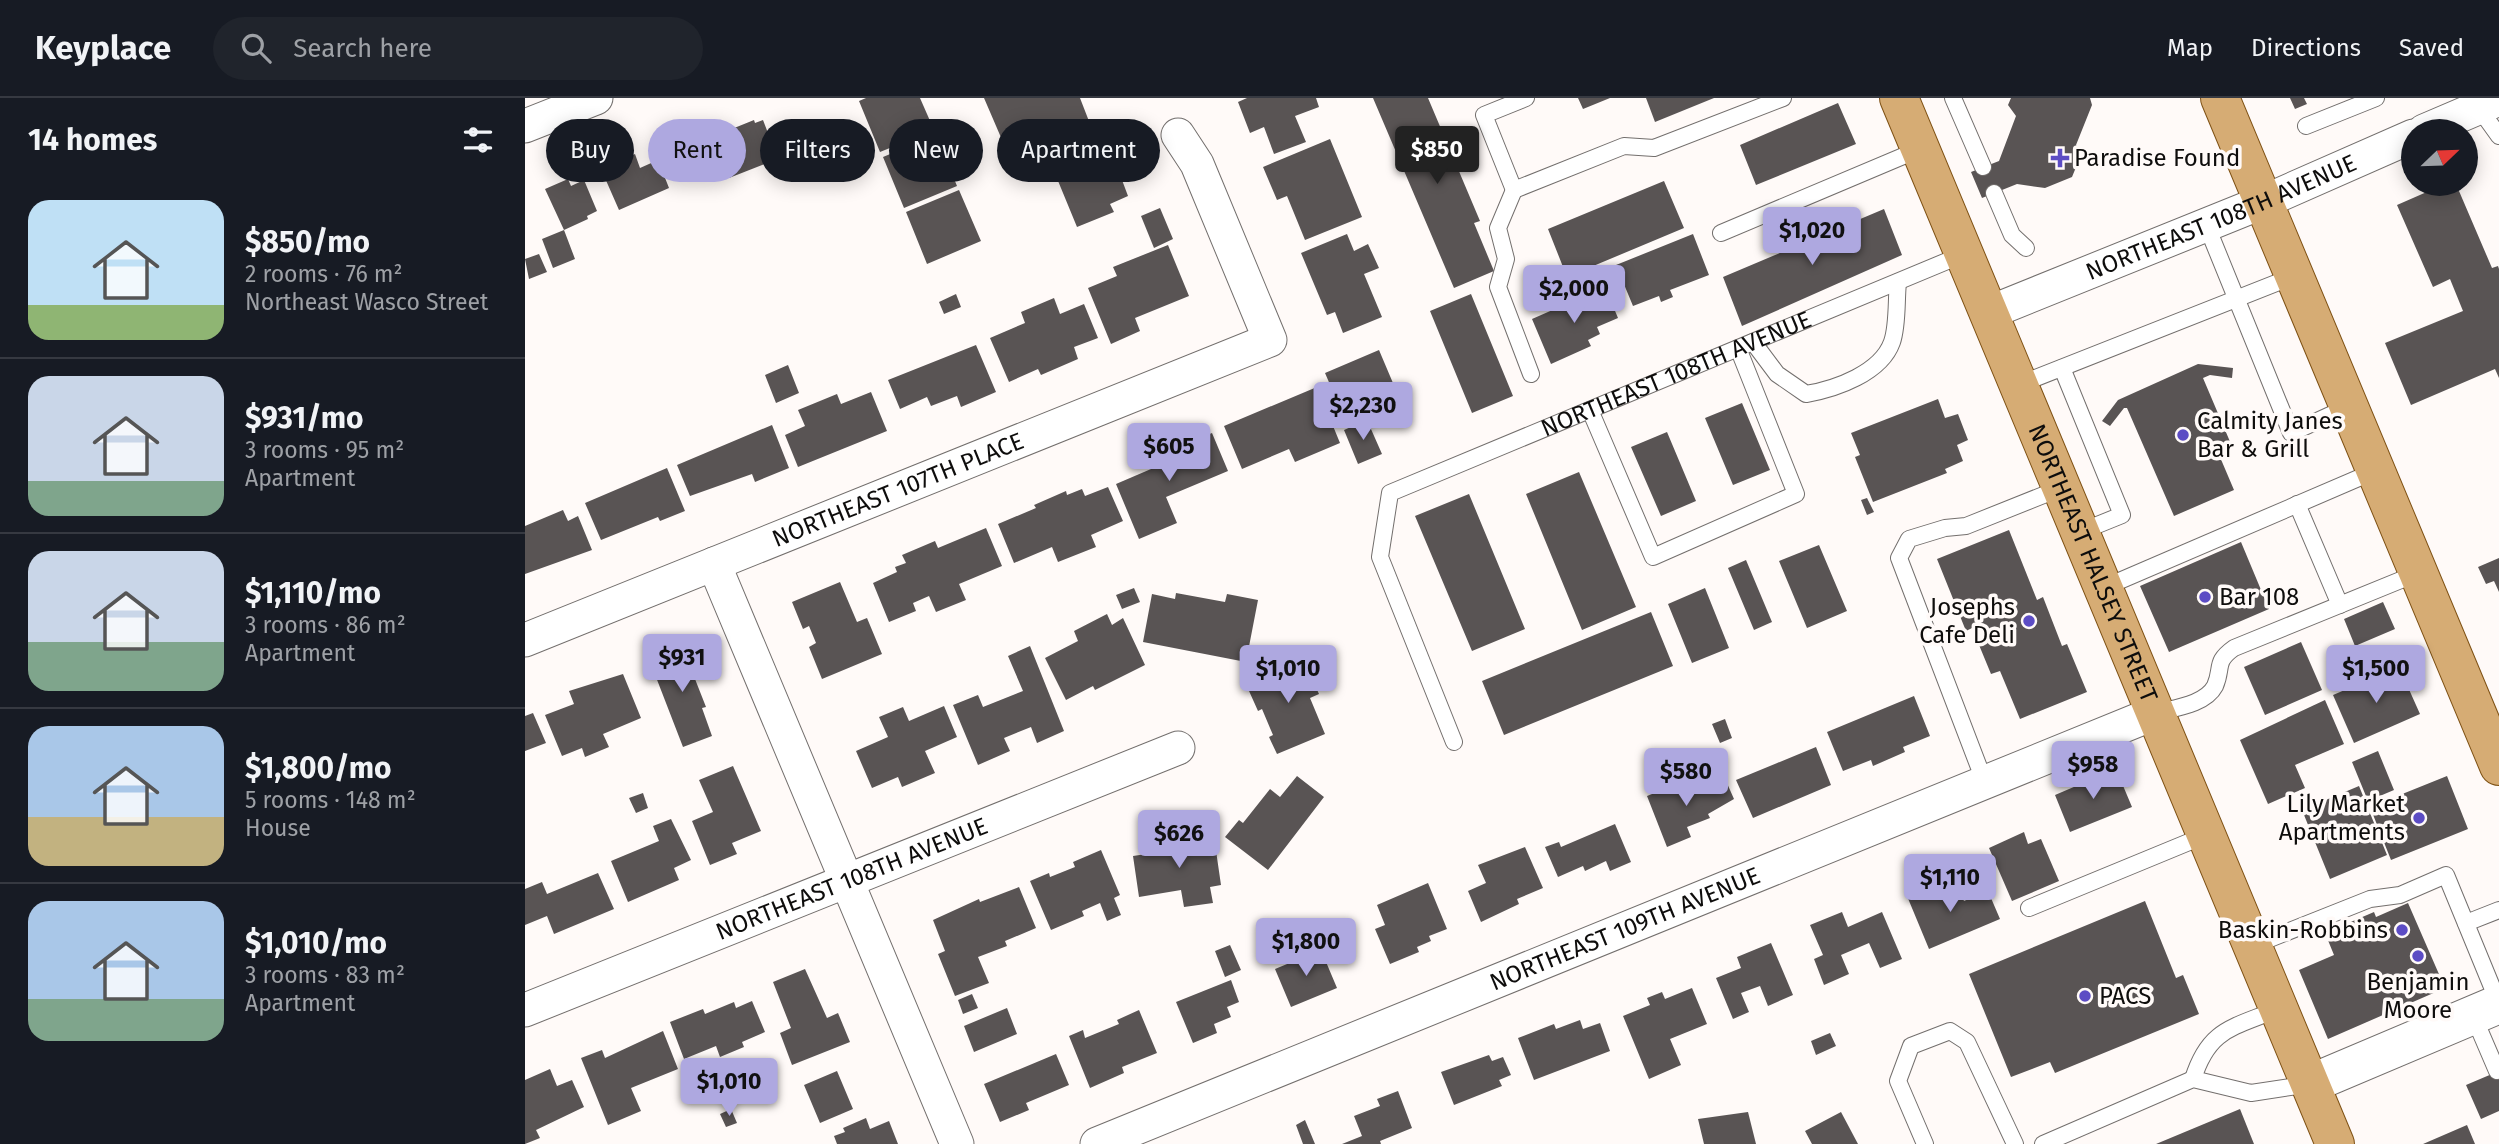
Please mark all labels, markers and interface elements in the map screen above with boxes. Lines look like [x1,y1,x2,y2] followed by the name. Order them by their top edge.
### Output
[213,17,703,80] search box
[35,28,171,68] text: Keyplace
[237,29,275,67] icon: search
[293,33,432,64] text: Search here
[2167,34,2213,62] text: Map
[2251,34,2361,62] text: Directions
[2399,34,2464,62] text: Saved
[546,119,634,182] chip: Buy
[648,119,746,182] chip: Rent
[760,119,875,182] chip: Filters
[889,119,983,182] chip: New
[997,119,1160,182] chip: Apartment
[2401,119,2478,196] north arrow
[2401,119,2478,196] map controls
[459,121,497,159] icon: filters
[28,122,157,158] text: 14 homes
[1396,126,1478,186] pin: $850
[1411,135,1463,163] text: $850
[2074,144,2240,172] place label: Paradise Found
[2082,149,2361,286] street label: NORTHEAST 108TH AVENUE
[2052,150,2068,166] marker: Paradise Found
[1755,208,1869,267] pin: $1,020
[1779,216,1845,244] text: $1,020
[245,224,370,260] text: $850/mo
[84,228,168,312] icon: home
[245,260,403,288] text: 2 rooms · 76 m²
[1517,266,1631,325] pin: $2,000
[1539,274,1609,302] text: $2,000
[245,288,488,316] text: Northeast Wasco Street
[1537,305,1816,443] street label: NORTHEAST 108TH AVENUE
[1306,382,1420,442] pin: $2,230
[1330,391,1397,419] text: $2,230
[245,400,364,436] text: $931/mo
[84,404,168,488] icon: home
[2197,407,2343,463] place label: Calmity Janes Bar & Grill
[2023,420,2163,707] street label: NORTHEAST HALSEY STREET
[1128,424,1210,483] pin: $605
[768,427,1028,553] street label: NORTHEAST 107TH PLACE
[2175,427,2191,443] marker: Calmity Janes Bar & Grill
[1143,432,1195,460] text: $605
[245,436,404,464] text: 3 rooms · 95 m²
[245,464,355,492] text: Apartment
[245,575,381,611] text: $1,110/mo
[84,579,168,663] icon: home
[2219,583,2299,611] place label: Bar 108
[2197,589,2213,605] marker: Bar 108
[1919,593,2015,649] place label: Josephs Cafe Deli
[245,611,406,639] text: 3 rooms · 86 m²
[2021,613,2037,629] marker: Josephs Cafe Deli
[641,634,723,694] pin: $931
[245,639,355,667] text: Apartment
[659,643,705,671] text: $931
[1231,646,1345,705] pin: $1,010
[2319,646,2433,705] pin: $1,500
[1256,654,1320,682] text: $1,010
[2342,654,2410,682] text: $1,500
[2052,742,2134,801] pin: $958
[1645,748,1727,808] pin: $580
[245,750,392,786] text: $1,800/mo
[2068,750,2118,778] text: $958
[84,754,168,838] icon: home
[1660,757,1712,785] text: $580
[245,786,416,814] text: 5 rooms · 148 m²
[2279,790,2405,846] place label: Lily Market Apartments
[1138,810,1220,870] pin: $626
[2411,810,2427,826] marker: Lily Market Apartments
[712,812,992,946] street label: NORTHEAST 108TH AVENUE
[245,814,311,842] text: House
[1154,819,1204,847] text: $626
[1893,854,2007,914] pin: $1,110
[1486,861,1764,997] street label: NORTHEAST 109TH AVENUE
[1920,863,1980,891] text: $1,110
[2218,916,2388,944] place label: Baskin-Robbins
[1249,918,1363,978] pin: $1,800
[2394,922,2410,938] marker: Baskin-Robbins
[245,925,387,961] text: $1,010/mo
[1272,927,1340,955] text: $1,800
[84,929,168,1013] icon: home
[2410,948,2426,964] marker: Benjamin Moore
[245,961,405,989] text: 3 rooms · 83 m²
[2367,968,2469,1024] place label: Benjamin Moore
[2099,982,2151,1010] place label: PACS
[2077,988,2093,1004] marker: PACS
[245,989,355,1017] text: Apartment
[672,1058,786,1118] pin: $1,010
[697,1067,761,1095] text: $1,010

